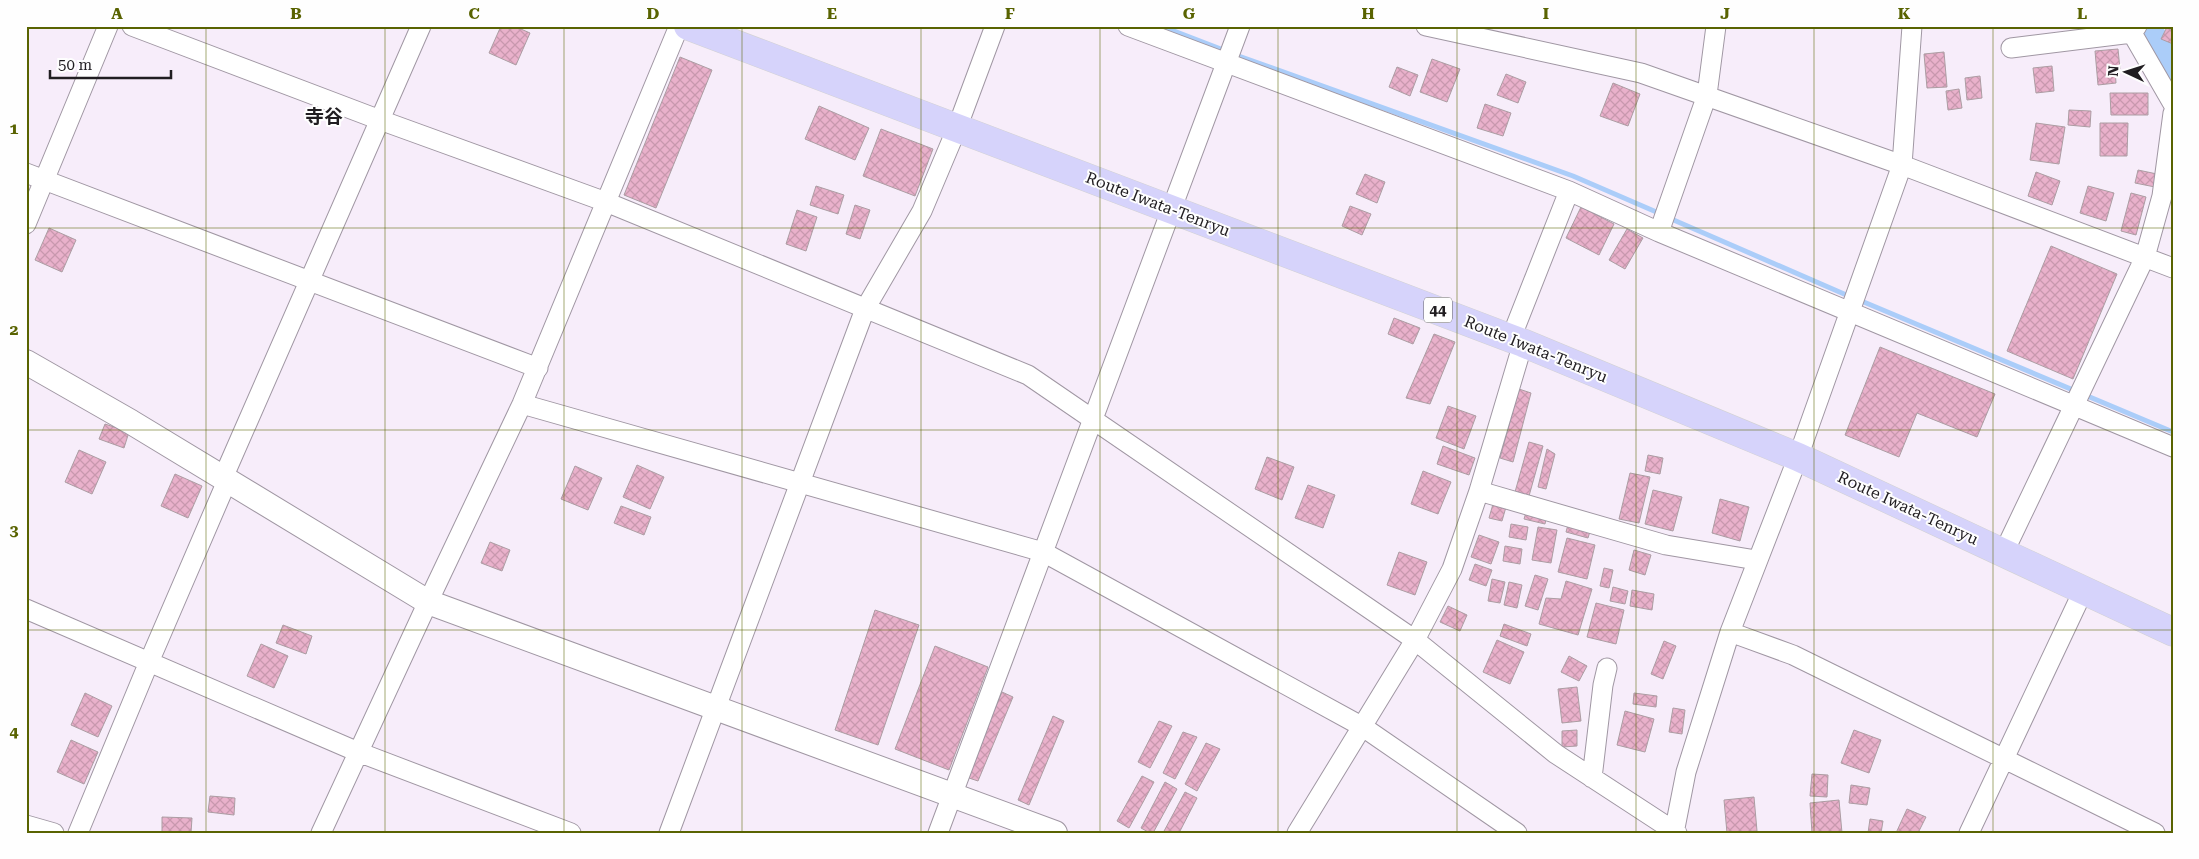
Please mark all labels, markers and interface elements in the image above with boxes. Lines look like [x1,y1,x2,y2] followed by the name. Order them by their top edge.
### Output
[111,4,123,23] text: A
[290,4,302,23] text: B
[468,4,480,23] text: C
[647,4,660,23] text: D
[827,4,837,23] text: E
[1005,4,1015,23] text: F
[1183,4,1196,23] text: G
[1361,4,1375,23] text: H
[1543,4,1549,23] text: I
[1720,4,1730,23] text: J
[1898,4,1911,23] text: K
[2077,4,2087,23] text: L
[50,48,171,80] scale bar
[2102,48,2152,98] north arrow
[58,56,93,74] text: 50 m
[2105,65,2121,77] text: N
[305,105,343,128] district label: 寺谷
[10,119,19,138] text: 1
[1083,168,1233,240] street label: Route Iwata-Tenryu
[1424,298,1452,322] road number: 44
[1462,312,1610,386] street label: Route Iwata-Tenryu
[10,320,19,339] text: 2
[1835,467,1981,549] street label: Route Iwata-Tenryu
[10,521,19,540] text: 3
[10,722,19,741] text: 4

